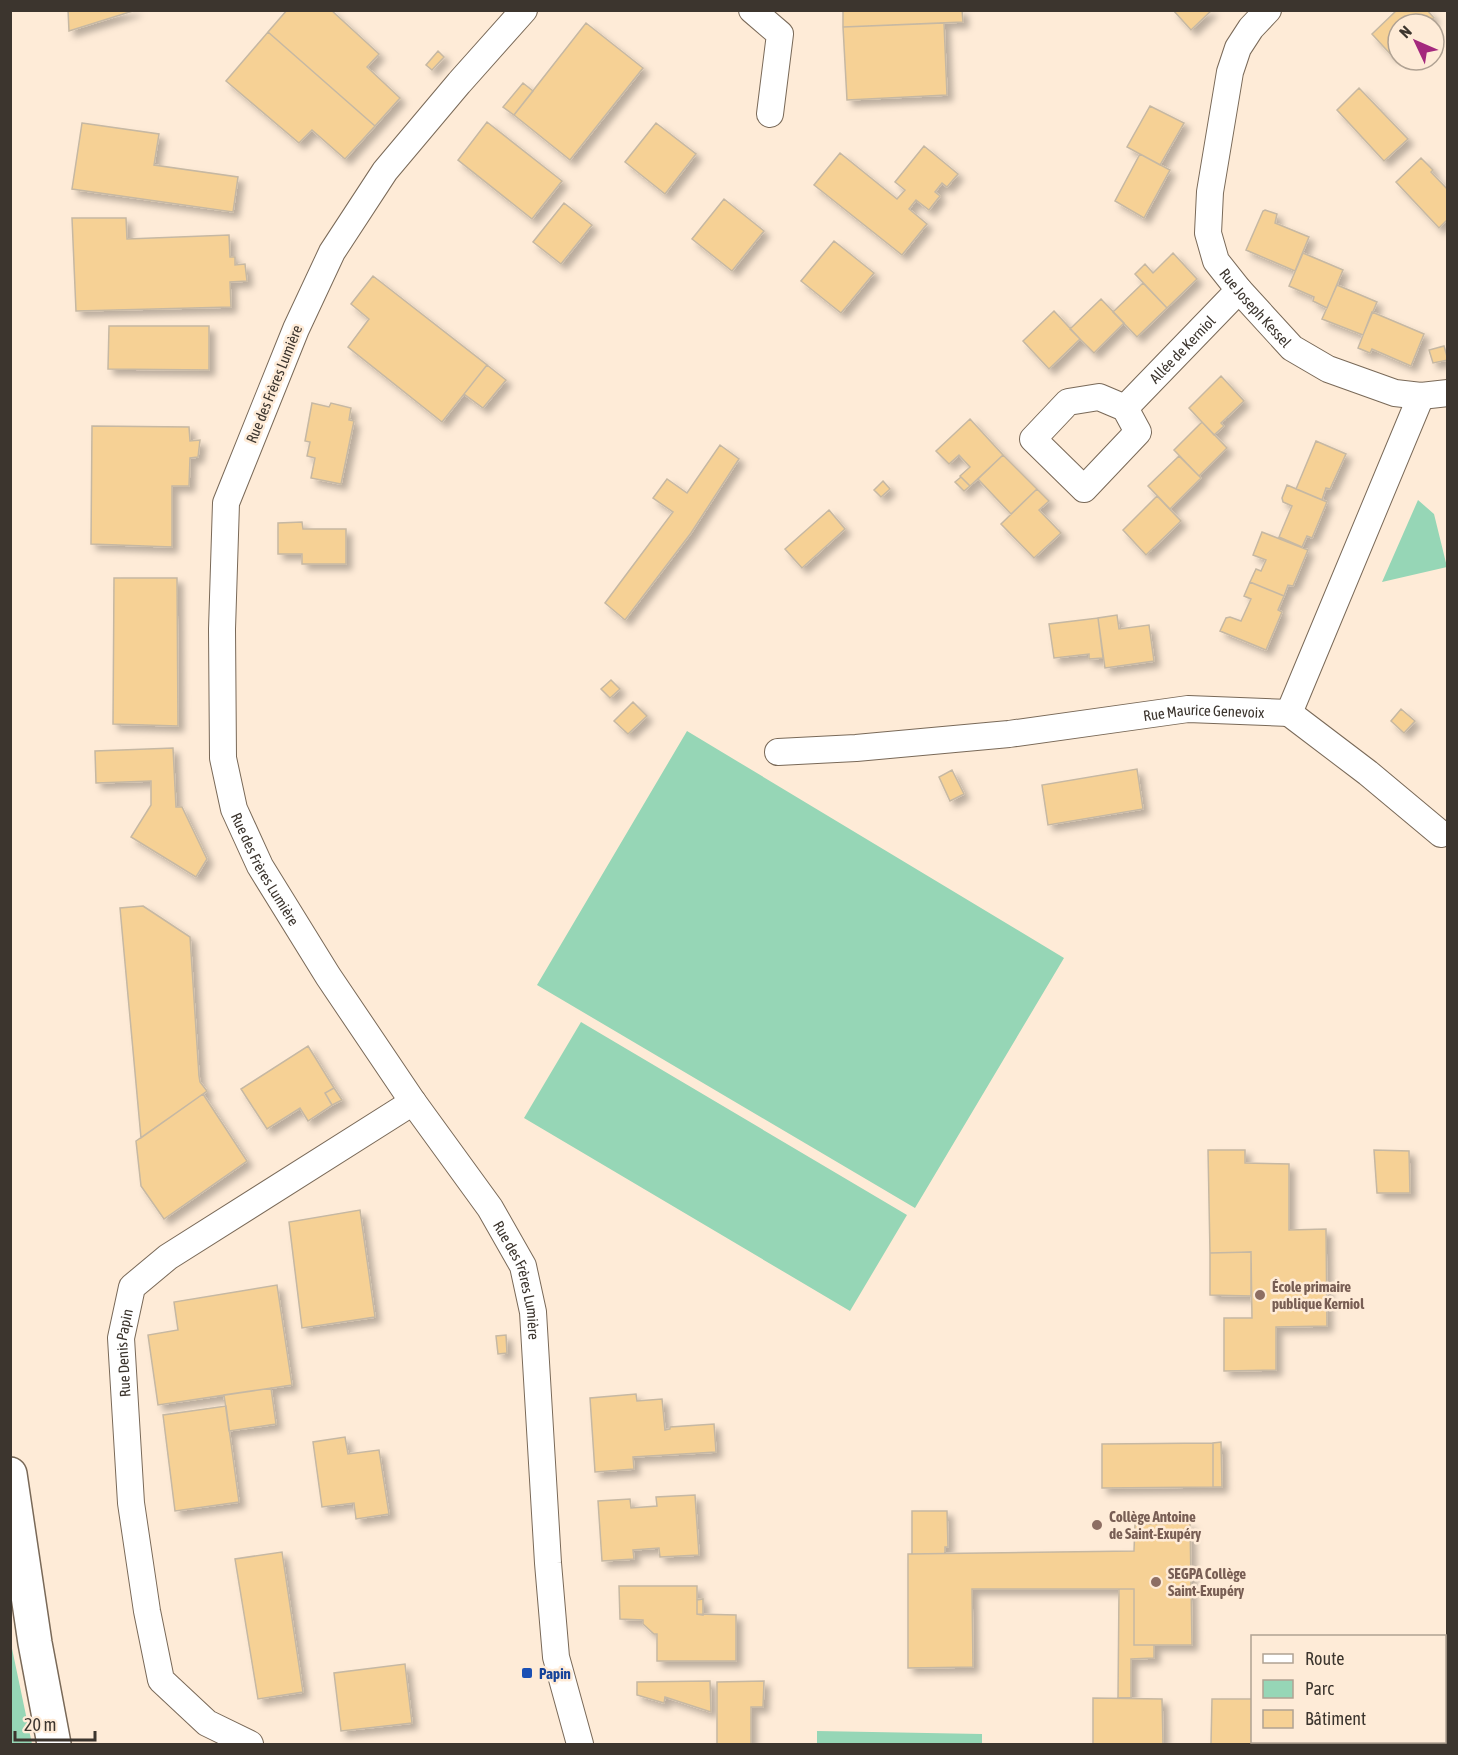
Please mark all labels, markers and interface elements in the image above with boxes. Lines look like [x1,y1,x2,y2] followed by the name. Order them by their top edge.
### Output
[1386,12,1446,72] north arrow
[1395,22,1415,41] text: N
[1217,265,1295,350] street label: Rue Joseph Kessel
[1146,312,1218,386] street label: Allée de Kerniol
[243,322,306,446] street label: Rue des Frères Lumière
[1142,700,1265,724] street label: Rue Maurice Genevoix
[228,810,303,928] street label: Rue des Frères Lumière
[490,1217,543,1341] street label: Rue des Frères Lumière
[1272,1278,1365,1312] place label: École primaire publique Kerniol
[1253,1288,1267,1302] marker: École primaire publique Kerniol
[112,1307,136,1398] street label: Rue Denis Papin
[1109,1508,1202,1542] place label: Collège Antoine de Saint-Exupéry
[1090,1518,1104,1532] marker: Collège Antoine de Saint-Exupéry
[1168,1565,1246,1599] place label: SEGPA Collège Saint-Exupéry
[1149,1575,1163,1589] marker: SEGPA Collège Saint-Exupéry
[1251,1635,1446,1743] legend
[1305,1648,1344,1669] text: Route
[539,1665,571,1682] place label: Papin
[520,1666,534,1680] marker: Papin
[1305,1678,1334,1699] text: Parc
[15,1704,94,1742] scale bar
[1305,1708,1366,1729] text: Bâtiment
[24,1714,56,1735] text: 20 m

